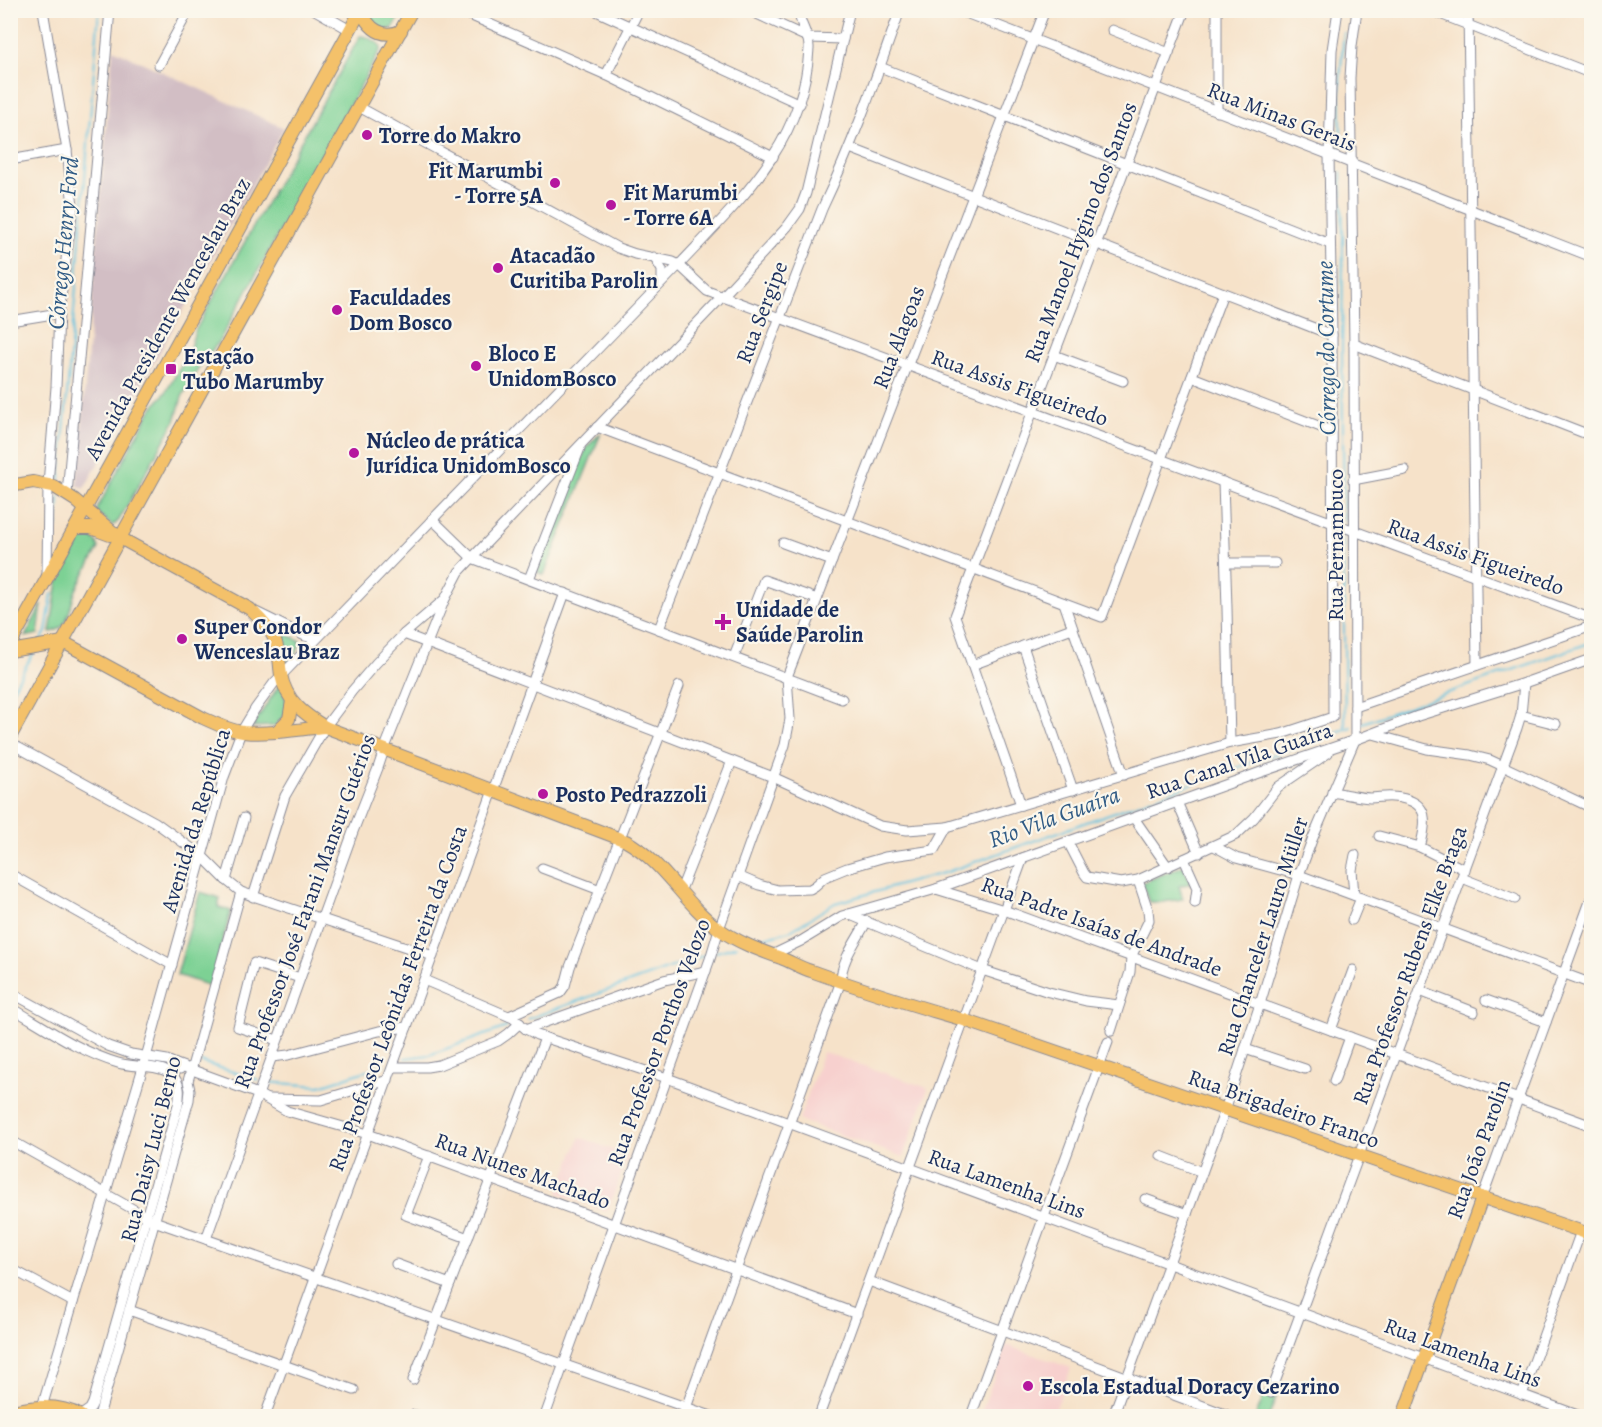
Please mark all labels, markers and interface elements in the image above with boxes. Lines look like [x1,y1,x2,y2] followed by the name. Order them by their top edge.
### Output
[1203,75,1360,159] street label: Rua Minas Gerais
[1017,98,1145,367] street label: Rua Manoel Hygino dos Santos
[379,121,521,151] place label: Torre do Makro
[360,128,374,142] marker: Torre do Makro
[40,155,86,331] water label: Córrego Henry Ford
[428,156,543,211] place label: Fit Marumbi - Torre 5A
[77,172,258,466] street label: Avenida Presidente Wenceslau Braz
[548,176,562,190] marker: Fit Marumbi - Torre 5A
[623,178,738,233] place label: Fit Marumbi - Torre 6A
[604,198,618,212] marker: Fit Marumbi - Torre 6A
[509,241,658,296] place label: Atacadão Curitiba Parolin
[729,257,795,368] street label: Rua Sergipe
[1308,260,1344,436] water label: Córrego do Cortume
[491,261,505,275] marker: Atacadão Curitiba Parolin
[866,281,932,393] street label: Rua Alagoas
[349,283,452,338] place label: Faculdades Dom Bosco
[330,303,344,317] marker: Faculdades Dom Bosco
[488,339,617,394] place label: Bloco E UnidomBosco
[183,342,324,397] place label: Estação Tubo Marumby
[927,342,1112,434] street label: Rua Assis Figueiredo
[469,359,483,373] marker: Bloco E UnidomBosco
[164,362,178,376] marker: Estação Tubo Marumby
[366,426,571,481] place label: Núcleo de prática Jurídica UnidomBosco
[347,446,361,460] marker: Núcleo de prática Jurídica UnidomBosco
[1321,469,1351,621] street label: Rua Pernambuco
[1383,511,1568,603] street label: Rua Assis Figueiredo
[736,595,864,650] place label: Unidade de Saúde Parolin
[193,612,340,667] place label: Super Condor Wenceslau Braz
[714,613,732,631] marker: Unidade de Saúde Parolin
[175,632,189,646] marker: Super Condor Wenceslau Braz
[1142,715,1337,807] street label: Rua Canal Vila Guaíra
[153,724,238,917] street label: Avenida da República
[227,730,383,1093] street label: Rua Professor José Farani Mansur Guérios
[984,778,1124,856] water label: Rio Vila Guaíra
[555,780,707,810] place label: Posto Pedrazzoli
[536,787,550,801] marker: Posto Pedrazzoli
[1210,813,1316,1060] street label: Rua Chanceler Lauro Müller
[321,820,475,1176] street label: Rua Professor Leônidas Ferreira da Costa
[1345,821,1475,1109] street label: Rua Professor Rubens Elke Braga
[977,869,1226,984] street label: Rua Padre Isaías de Andrade
[600,914,718,1170] street label: Rua Professor Porthos Velozo
[113,1053,189,1246] street label: Rua Daisy Luci Berno
[1184,1062,1383,1156] street label: Rua Brigadeiro Franco
[1440,1075,1518,1223] street label: Rua João Parolin
[431,1125,615,1217] street label: Rua Nunes Machado
[924,1142,1090,1226] street label: Rua Lamenha Lins
[1380,1311,1546,1395] street label: Rua Lamenha Lins
[1040,1372,1340,1402] place label: Escola Estadual Doracy Cezarino
[1021,1379,1035,1393] marker: Escola Estadual Doracy Cezarino

